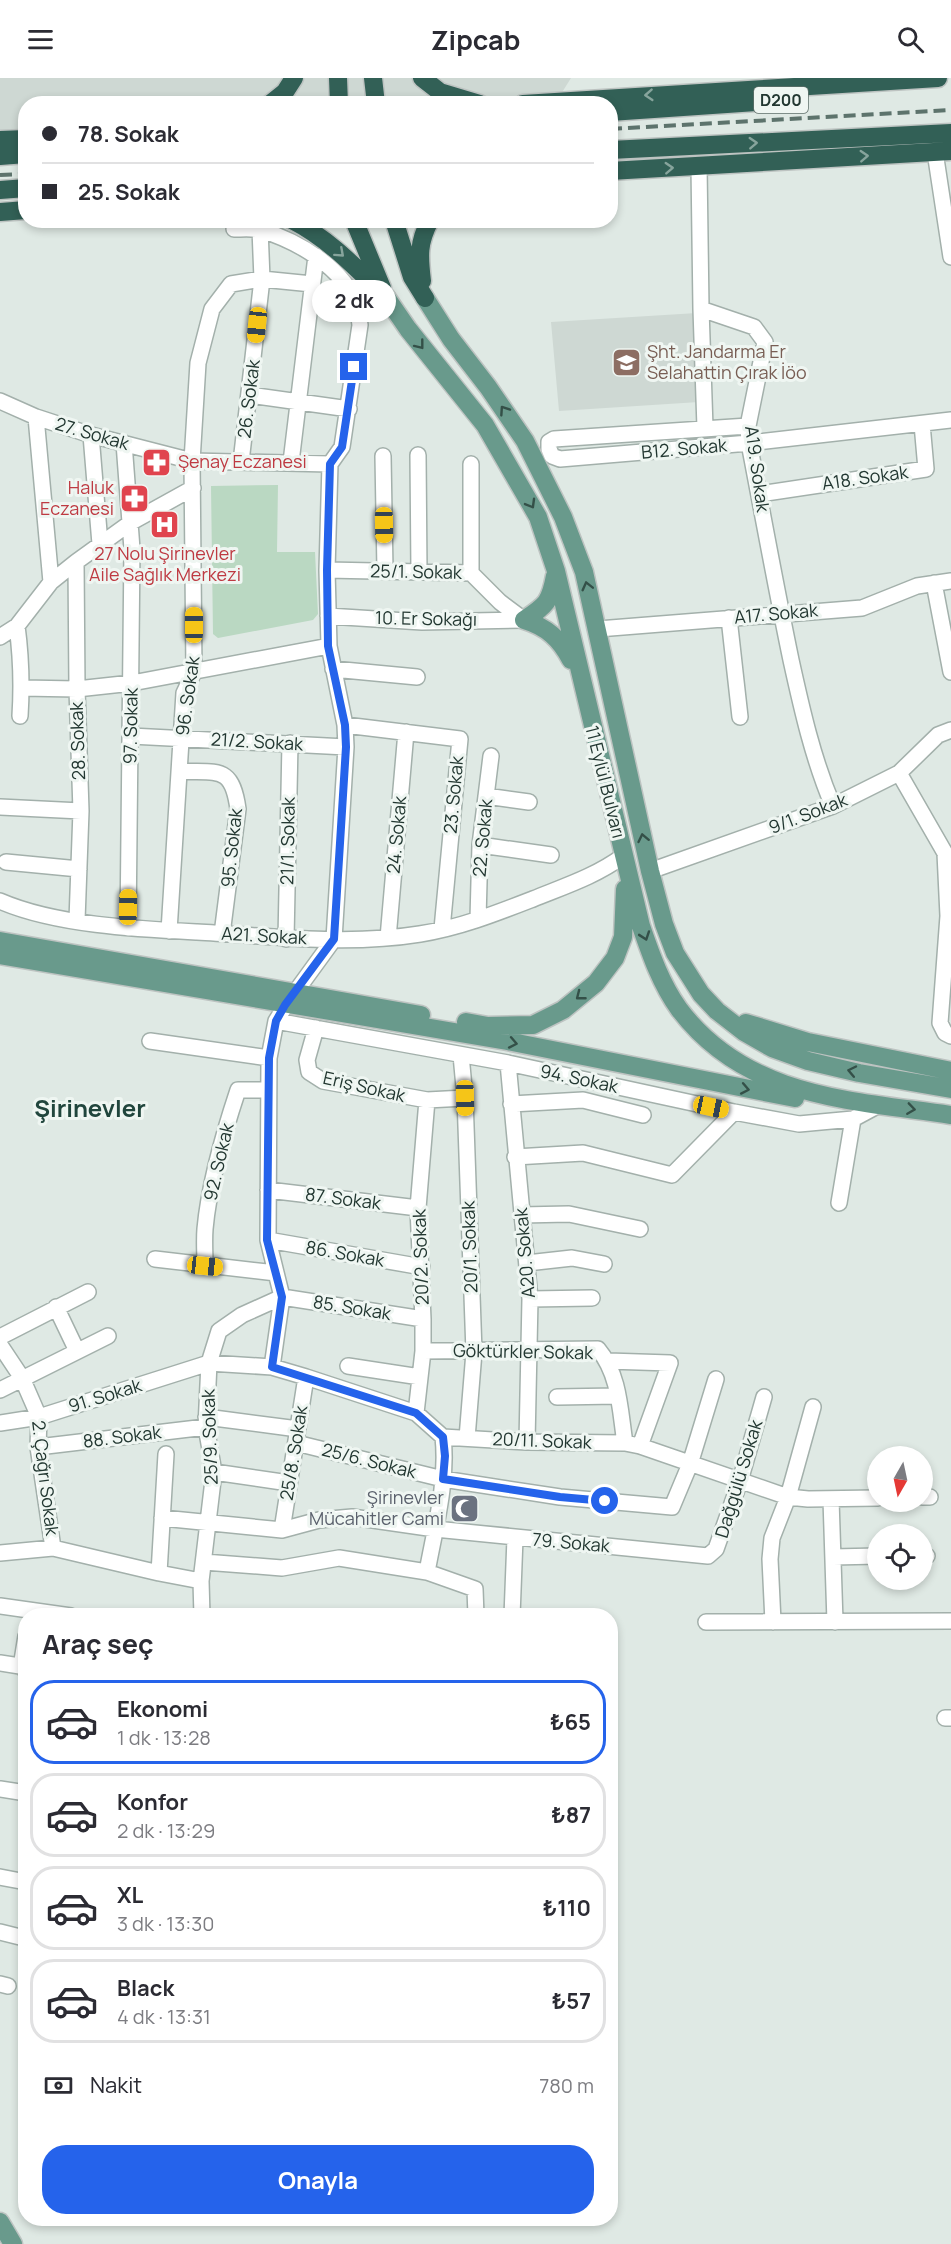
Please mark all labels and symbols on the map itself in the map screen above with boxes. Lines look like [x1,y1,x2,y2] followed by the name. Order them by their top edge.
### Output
[754,87,808,113] road number: D200
[644,89,653,102] one-way arrow
[748,136,757,149] one-way arrow
[859,150,868,163] one-way arrow
[664,161,673,174] one-way arrow
[333,246,344,257] one-way arrow
[312,280,396,322] callout: 2 dk
[246,306,268,344] car
[413,338,424,349] one-way arrow
[647,339,807,384] place label: Şht. Jandarma Er Selahattin Çırak İöo
[610,346,642,378] school or university icon: Şht. Jandarma Er Selahattin Çırak İöo
[340,353,367,380] route end
[231,357,265,440] street label: 26. Sokak
[500,406,511,417] one-way arrow
[53,411,133,455] street label: 27. Sokak
[740,424,776,515] street label: A19. Sokak
[640,432,729,464] street label: B12. Sokak
[141,446,173,478] pharmacy icon: Şenay Eczanesi
[178,449,307,473] place label: Şenay Eczanesi
[820,459,910,495] street label: A18. Sokak
[40,475,115,520] place label: Haluk Eczanesi
[119,482,151,514] pharmacy icon: Haluk Eczanesi
[524,498,535,509] one-way arrow
[375,507,393,543] car
[149,509,181,541] hospital icon: 27 Nolu Şirinevler Aile Sağlık Merkezi
[89,541,241,586] place label: 27 Nolu Şirinevler Aile Sağlık Merkezi
[370,558,463,584] street label: 25/1. Sokak
[582,581,595,591] one-way arrow
[733,597,820,629] street label: A17. Sokak
[375,605,477,631] street label: 10. Er Sokağı
[185,607,203,643] car
[170,653,205,737] street label: 96. Sokak
[117,686,143,764] street label: 97. Sokak
[64,700,90,781] street label: 28. Sokak
[580,723,632,841] street label: 11 Eylül Bulvarı
[210,727,305,755] street label: 21/2. Sokak
[438,754,468,835] street label: 23. Sokak
[765,787,851,839] street label: 9/1. Sokak
[381,794,411,875] street label: 24. Sokak
[274,796,300,885] street label: 21/1. Sokak
[467,797,497,878] street label: 22. Sokak
[215,806,247,889] street label: 95. Sokak
[637,833,650,843] one-way arrow
[119,889,137,925] car
[221,921,309,949] street label: A21. Sokak
[637,930,650,941] one-way arrow
[576,989,587,1000] one-way arrow
[508,1036,518,1049] one-way arrow
[538,1058,621,1098] street label: 94. Sokak
[321,1065,409,1107] street label: Eriş Sokak
[847,1065,857,1078] one-way arrow
[456,1080,474,1116] car
[740,1082,750,1095] one-way arrow
[34,1091,146,1124] district label: Şirinevler
[692,1094,730,1120] car
[906,1103,915,1115] one-way arrow
[197,1119,239,1203] street label: 92. Sokak
[304,1181,383,1215] street label: 87. Sokak
[455,1199,483,1294] street label: 20/1. Sokak
[508,1206,540,1299] street label: A20. Sokak
[406,1207,434,1306] street label: 20/2. Sokak
[304,1234,387,1272] street label: 86. Sokak
[186,1255,224,1277] car
[311,1289,394,1325] street label: 85. Sokak
[453,1338,594,1364] street label: Göktürkler Sokak
[65,1372,145,1418] street label: 91. Sokak
[195,1387,223,1486] street label: 25/9. Sokak
[274,1403,313,1502] street label: 25/8. Sokak
[709,1416,768,1541] street label: Dağgülü Sokak
[27,1419,65,1538] street label: 2. Çağrı Sokak
[81,1419,163,1453] street label: 88. Sokak
[492,1426,593,1454] street label: 20/11. Sokak
[319,1437,420,1484] street label: 25/6. Sokak
[867,1446,933,1512] north arrow
[309,1485,444,1530] place label: Şirinevler Mücahitler Cami
[591,1487,618,1514] route start
[449,1492,481,1524] mosque icon: Şirinevler Mücahitler Cami
[531,1527,612,1557] street label: 79. Sokak

